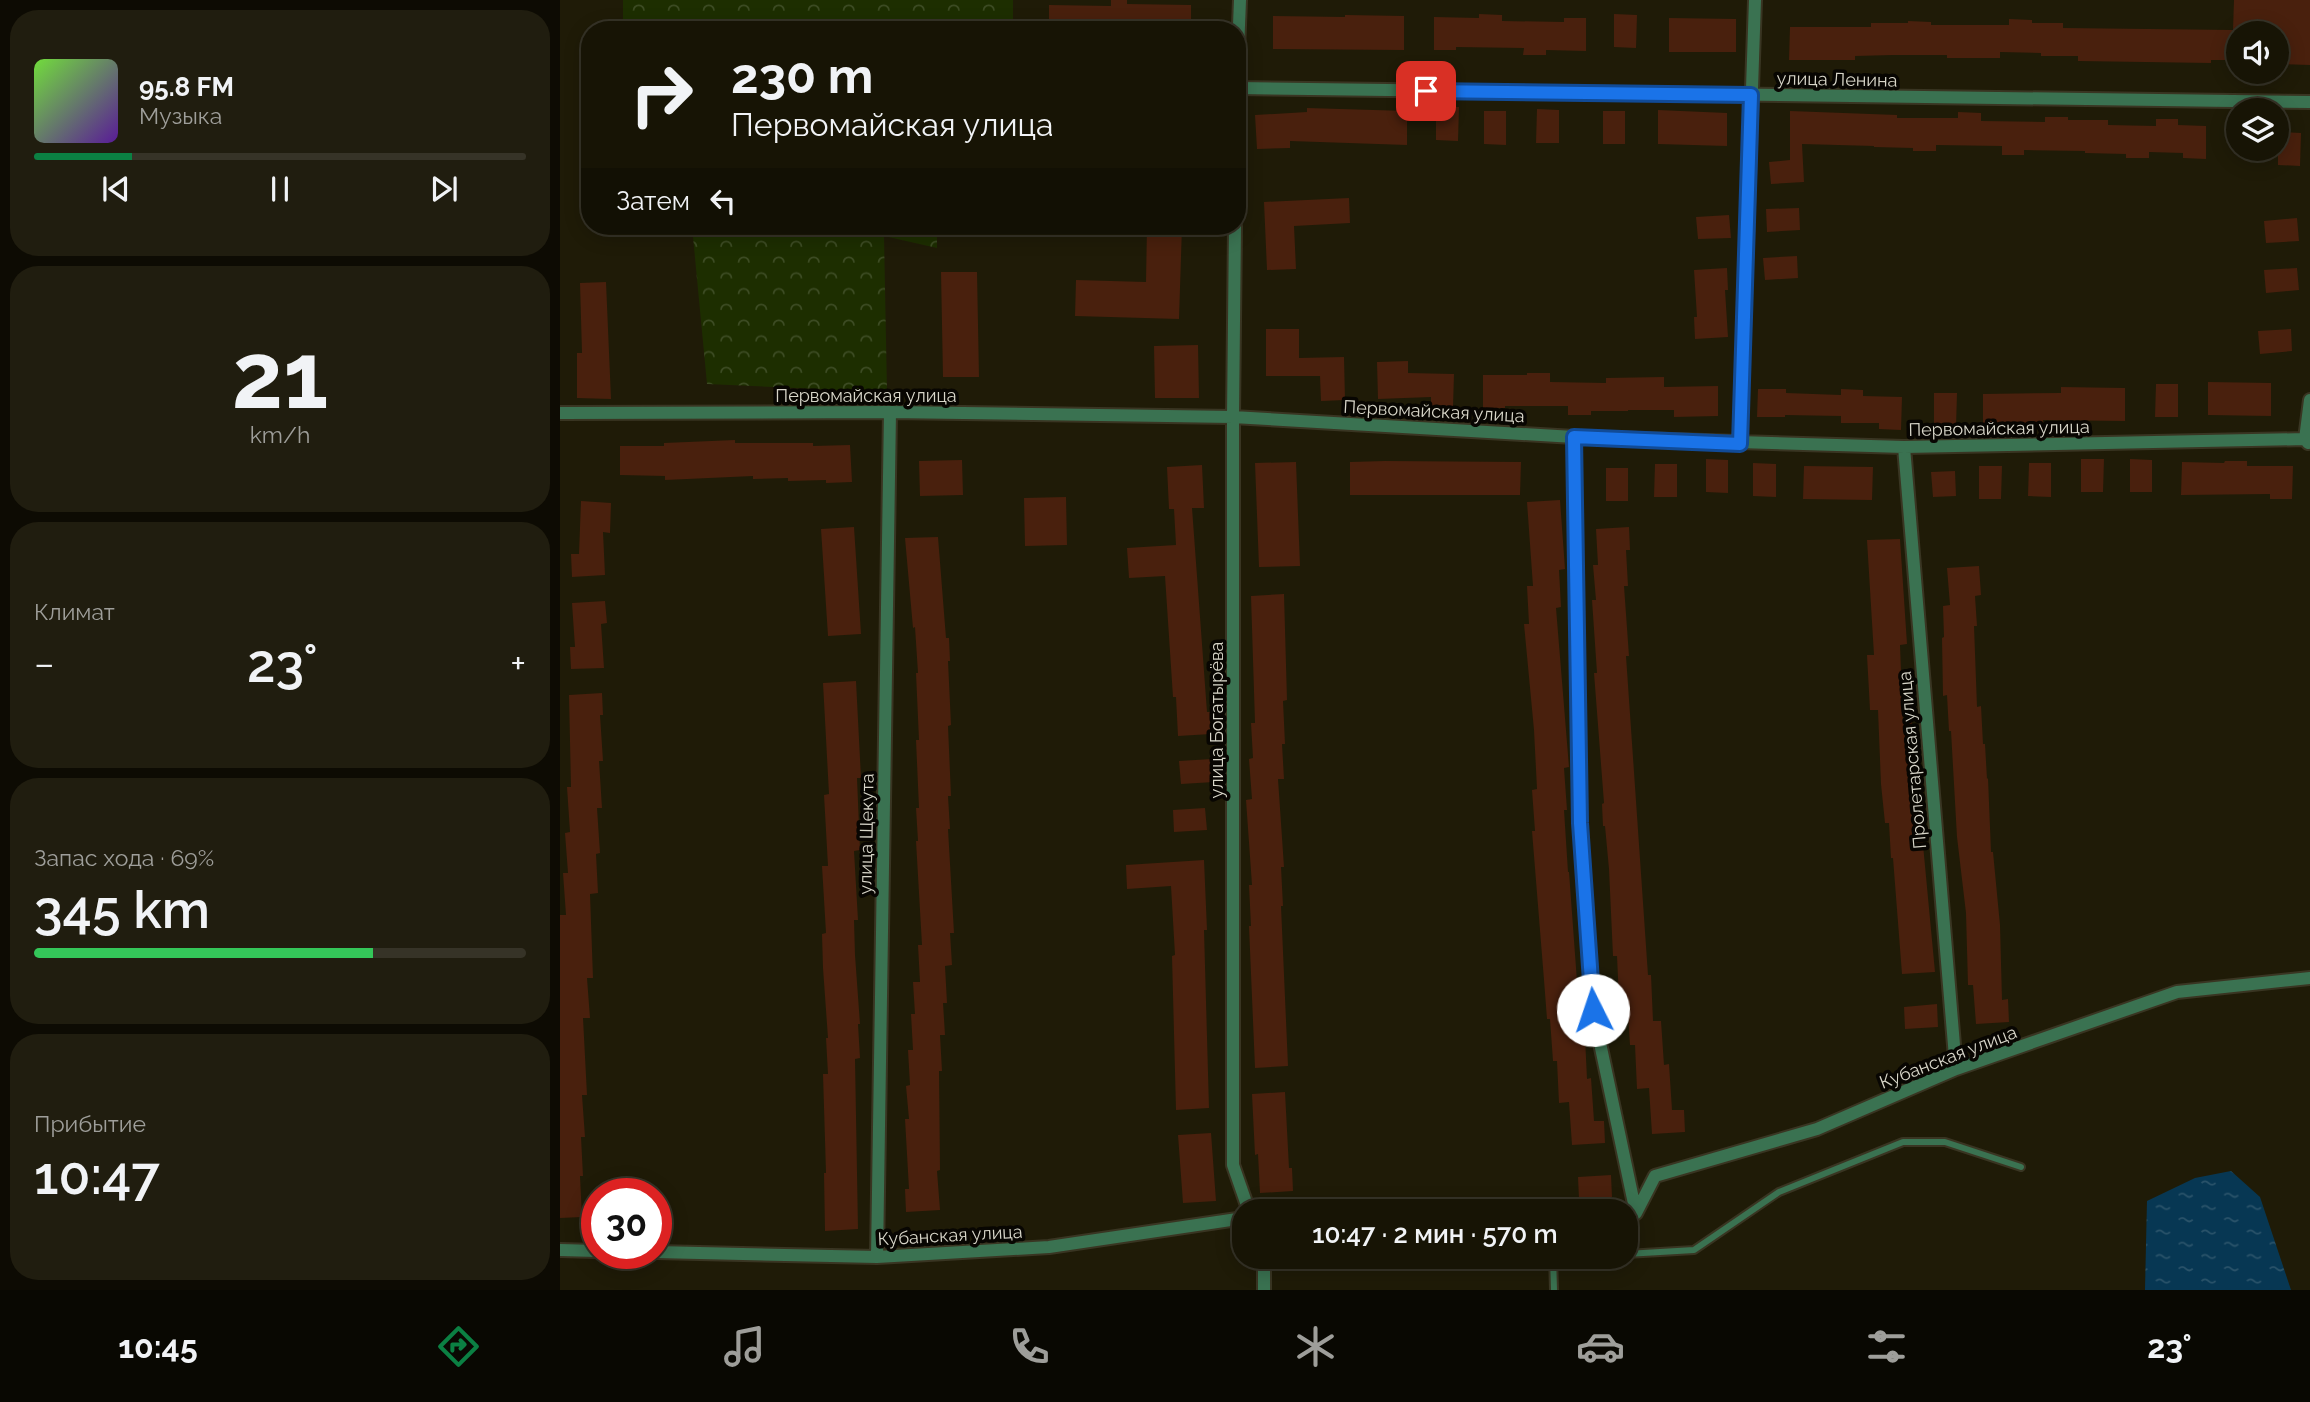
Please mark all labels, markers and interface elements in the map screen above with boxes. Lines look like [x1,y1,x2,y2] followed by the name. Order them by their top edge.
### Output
[2226,21,2289,161] map controls
[2226,21,2289,84] button: sound
[731,47,873,104] text: 230 m
[616,49,707,140] icon: right
[1396,61,1456,121] pin
[1776,67,1898,91] street label: улица Ленина
[139,72,234,102] text: 95.8 FM
[1407,72,1445,110] icon: arrive
[2226,98,2289,161] button: layers
[139,102,222,129] text: Музыка
[731,106,1053,143] text: Первомайская улица
[97,170,135,208] icon: previous
[261,170,299,208] icon: pause
[425,170,463,208] icon: next
[704,182,742,220] icon: left
[616,186,690,216] text: Затем
[232,322,328,429] text: 21
[775,385,957,406] street label: Первомайская улица
[1343,396,1525,426] street label: Первомайская улица
[1908,416,2090,440] street label: Первомайская улица
[250,421,310,448] text: km/h
[34,598,115,625] text: Климат
[247,633,318,694] text: 23°
[34,641,54,686] text: −
[510,641,526,686] text: +
[1206,642,1227,798] street label: улица Богатырёва
[1894,670,1930,850] street label: Пролетарская улица
[854,773,878,895] street label: улица Щекута
[34,844,214,871] text: Запас хода · 69%
[34,879,210,940] text: 345 km
[1556,973,1630,1047] position arrow
[1876,1021,2020,1093] street label: Кубанская улица
[34,1110,146,1137] text: Прибытие
[34,1145,160,1206] text: 10:47
[581,1178,672,1269] speed limit sign: 30
[1312,1219,1558,1249] text: 10:47 · 2 мин · 570 m
[877,1221,1023,1249] street label: Кубанская улица
[434,1322,483,1371] icon: directions
[720,1322,769,1371] icon: music
[1005,1322,1054,1371] icon: phone
[1291,1322,1340,1371] icon: climate
[1576,1322,1625,1371] icon: car
[1862,1322,1911,1371] icon: filters
[118,1328,198,1365] text: 10:45
[2147,1328,2192,1365] text: 23°

